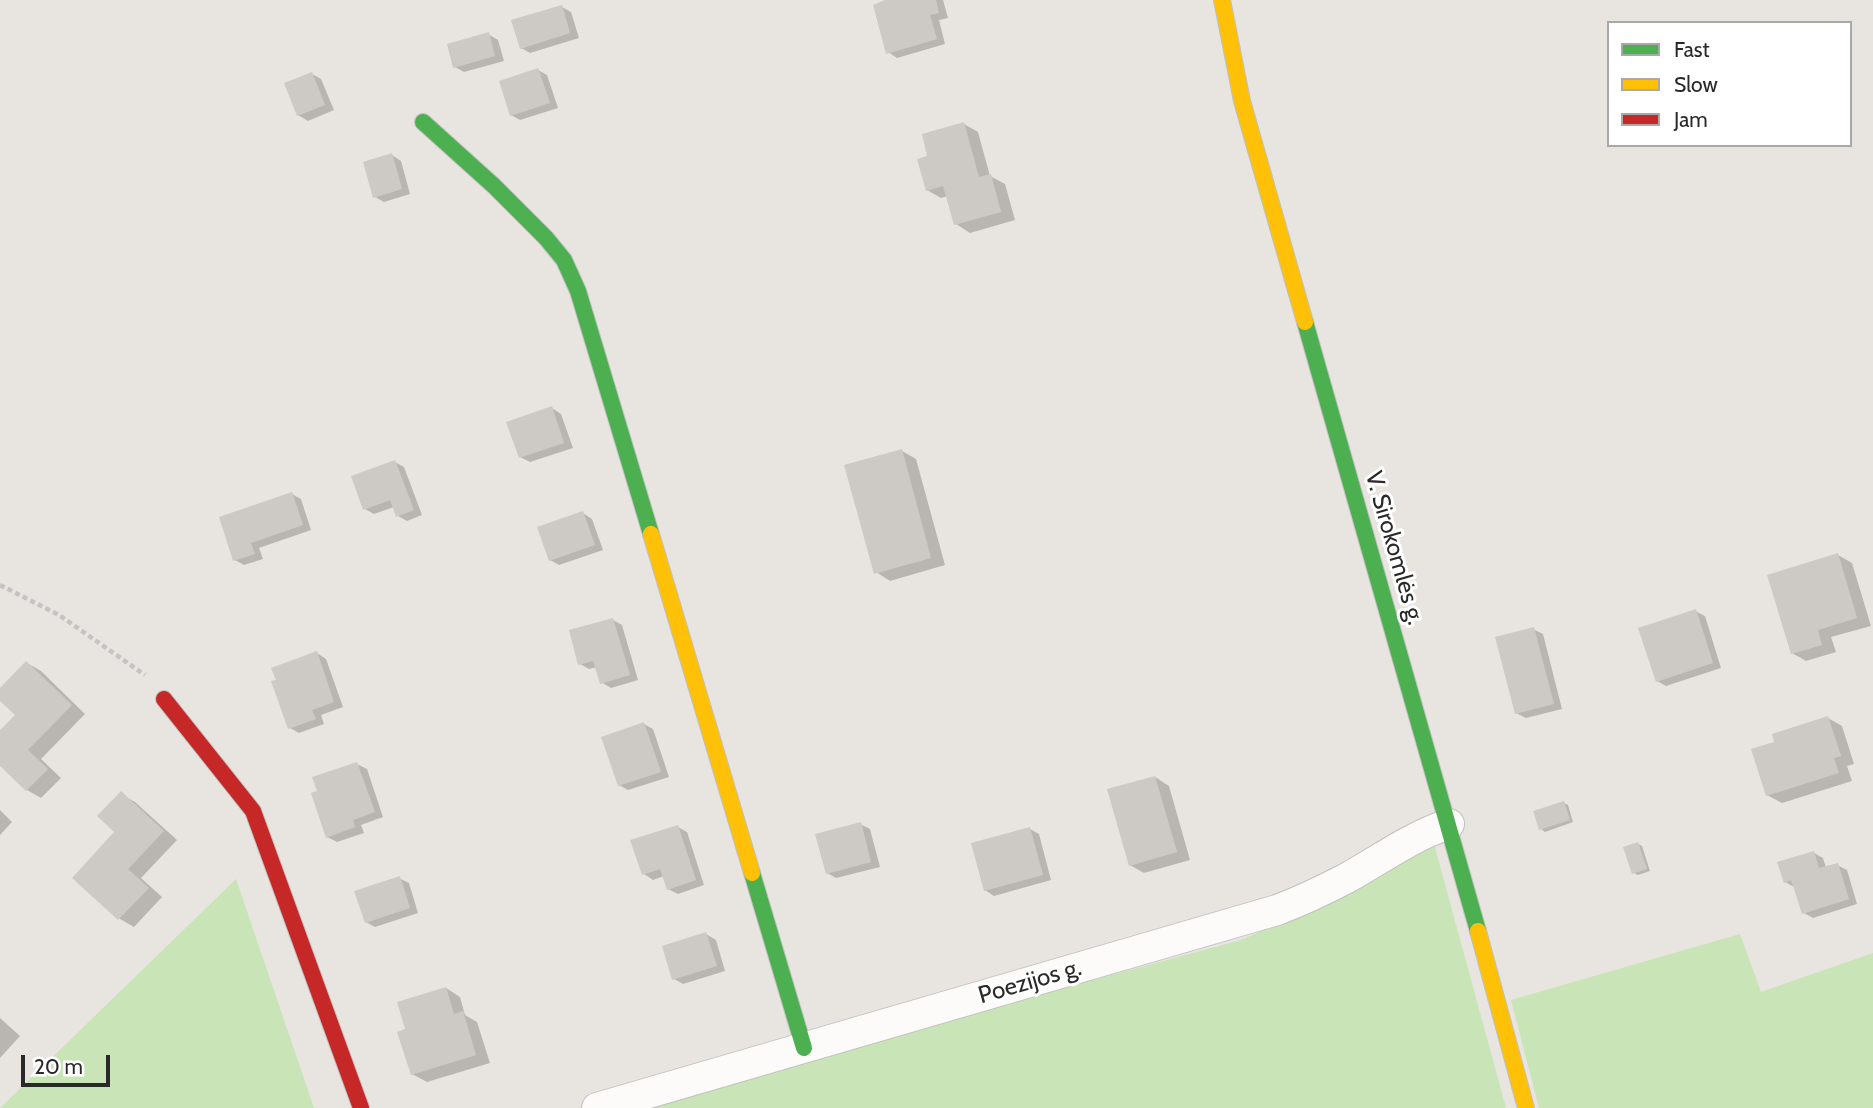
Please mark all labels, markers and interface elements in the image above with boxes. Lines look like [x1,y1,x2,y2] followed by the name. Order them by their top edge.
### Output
[1607,21,1852,147] legend
[1674,37,1710,62] text: Fast
[1674,72,1718,97] text: Slow
[1674,107,1708,132] text: Jam
[1358,468,1430,628] street label: V. Sirokomlės g.
[975,954,1085,1010] street label: Poezijos g.
[24,1042,114,1086] scale bar
[34,1054,83,1079] text: 20 m

